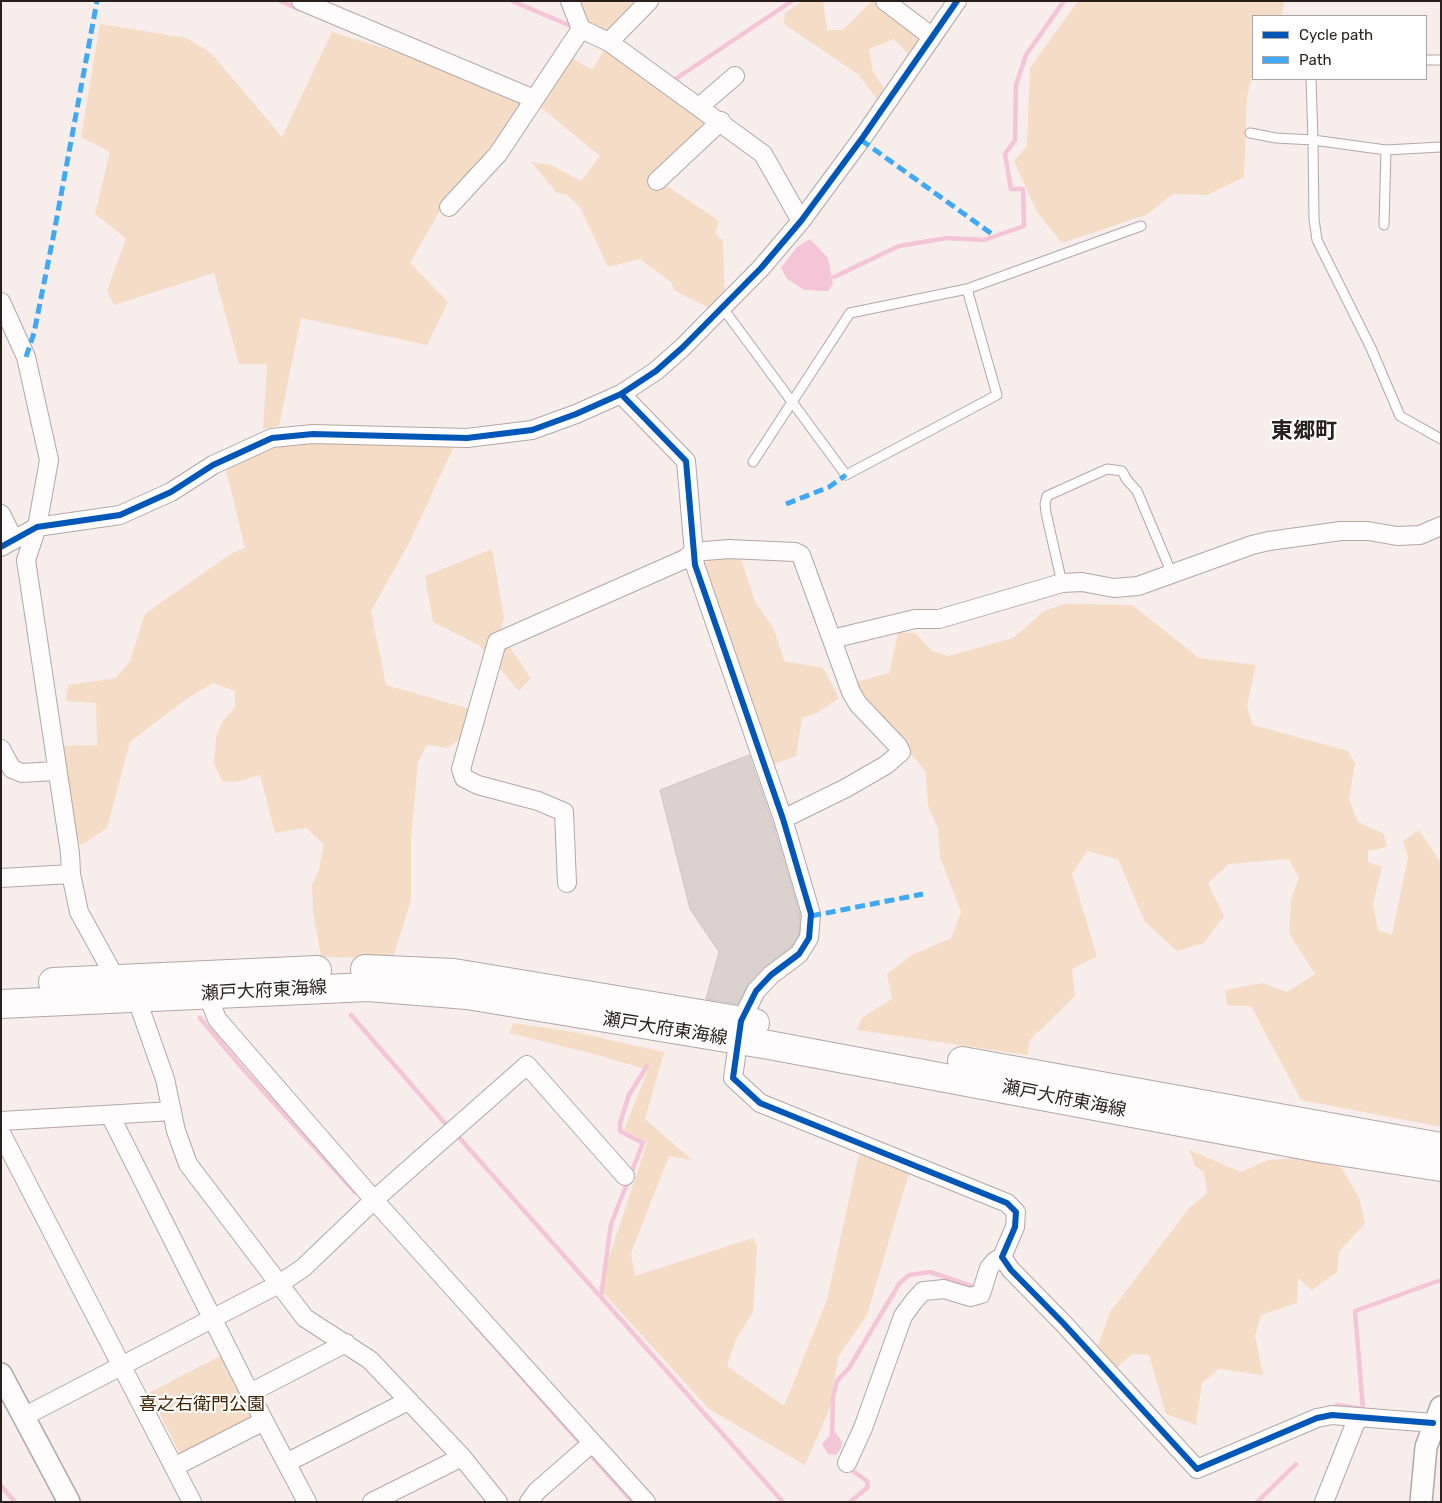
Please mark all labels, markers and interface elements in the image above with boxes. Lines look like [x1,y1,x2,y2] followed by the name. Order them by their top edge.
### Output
[1252,15,1427,80] legend
[1299,26,1373,44] text: Cycle path
[1299,51,1332,69] text: Path
[1271,419,1337,445] district label: 東郷町
[201,977,327,1005] street label: 瀬戸大府東海線
[601,1008,729,1050] street label: 瀬戸大府東海線
[1000,1076,1128,1122] street label: 瀬戸大府東海線
[139,1394,265,1416] park label: 喜之右衛門公園

